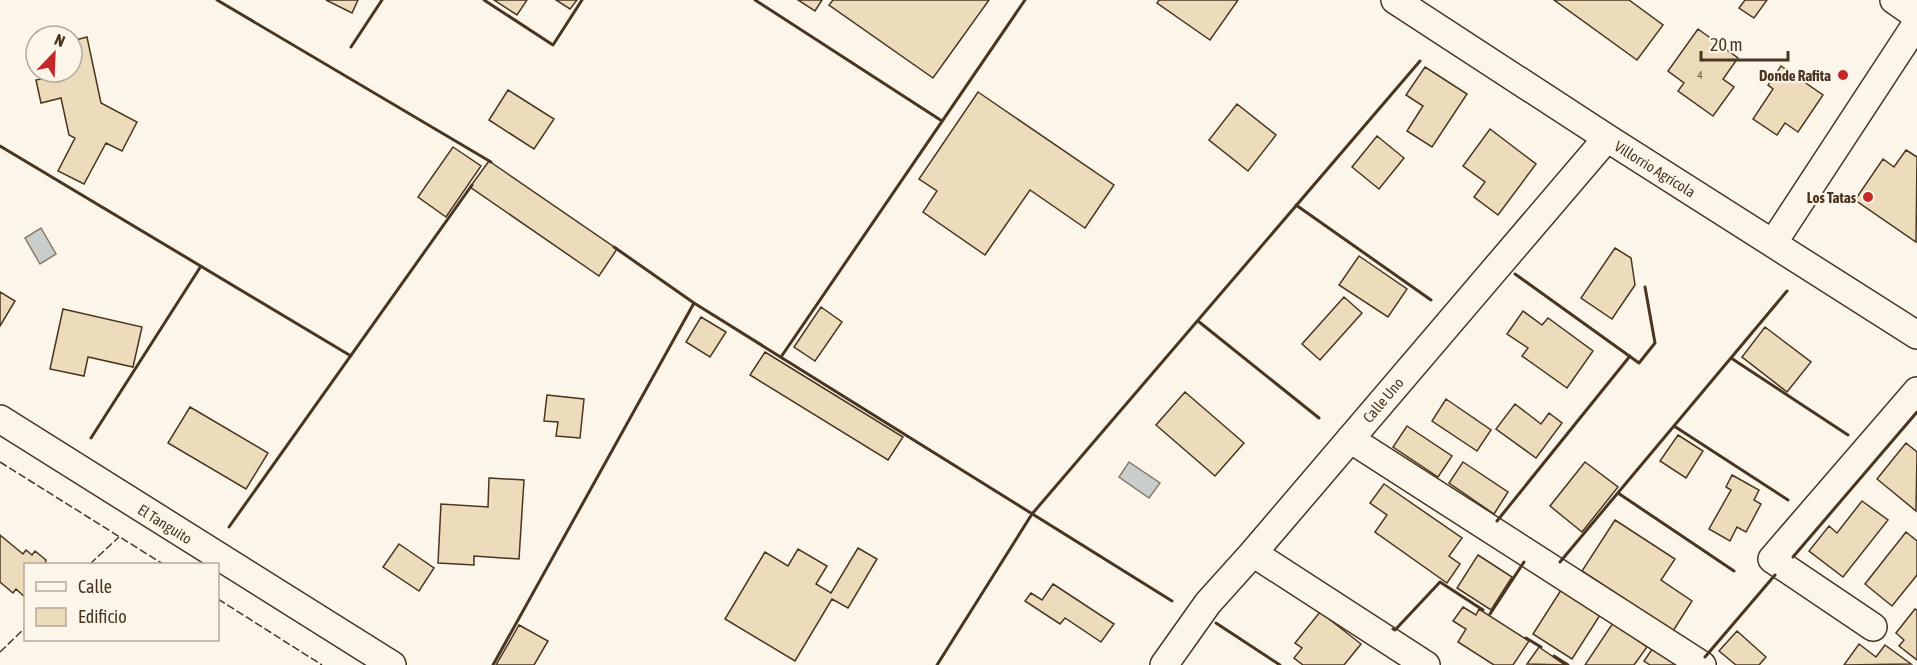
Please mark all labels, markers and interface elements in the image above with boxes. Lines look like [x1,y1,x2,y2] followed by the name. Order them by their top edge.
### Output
[24,24,84,84] north arrow
[1701,24,1788,62] scale bar
[52,30,68,50] text: N
[1710,34,1742,55] text: 20 m
[1759,67,1831,84] place label: Donde Rafita
[1697,68,1703,82] house number: 4
[1836,68,1850,82] marker: Donde Rafita
[1611,137,1699,201] street label: Villorrio Agrícola
[1807,189,1857,206] place label: Los Tatas
[1861,190,1875,204] marker: Los Tatas
[1359,374,1407,426] street label: Calle Uno
[135,501,195,547] street label: El Tanguito
[24,563,219,641] legend
[78,576,112,597] text: Calle
[78,606,127,627] text: Edificio

